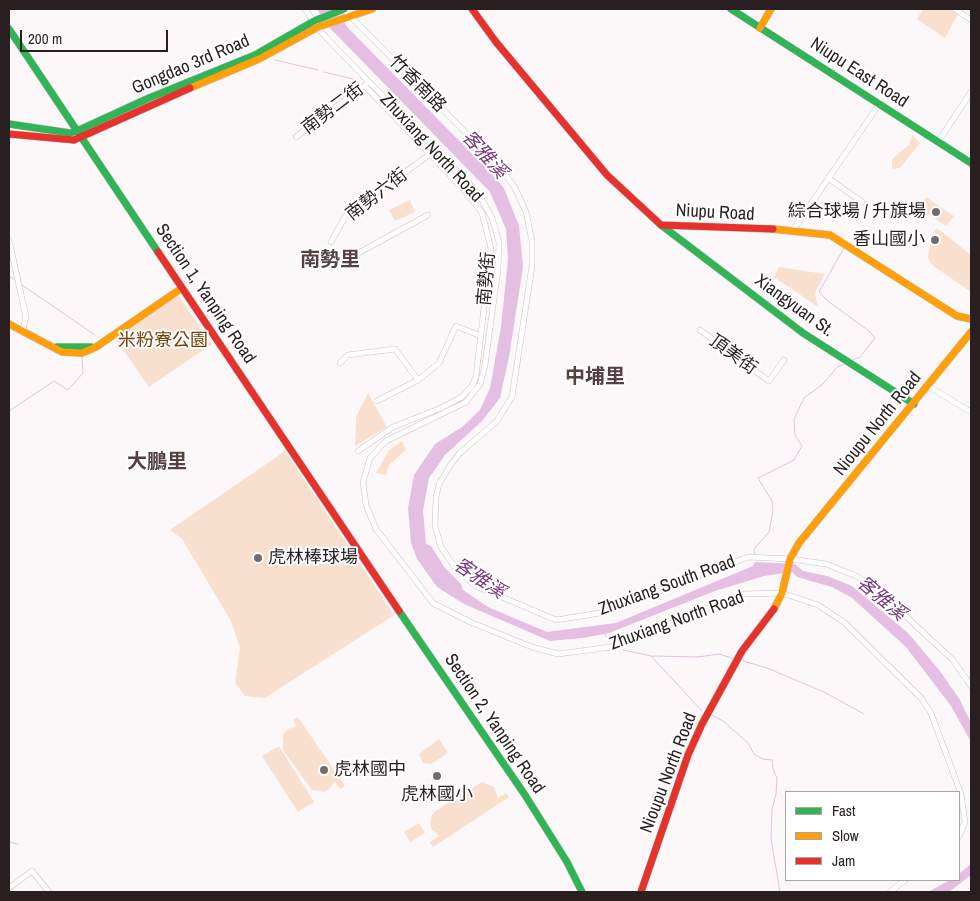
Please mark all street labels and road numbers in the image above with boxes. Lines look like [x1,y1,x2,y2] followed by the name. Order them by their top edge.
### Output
[129,31,253,99] street label: Gongdao 3rd Road
[806,33,912,113] street label: Niupu East Road
[384,51,450,117] street label: 竹香南路
[298,79,368,139] street label: 南勢二街
[375,89,487,207] street label: Zhuxiang North Road
[342,164,412,226] street label: 南勢六街
[675,200,755,226] street label: Niupu Road
[150,220,260,368] street label: Section 1, Yanping Road
[474,251,500,307] street label: 南勢街
[750,270,838,342] street label: Xiangyuan St.
[705,330,761,380] street label: 頂美街
[830,368,926,480] street label: Nioupu North Road
[596,551,738,621] street label: Zhuxiang South Road
[607,587,747,655] street label: Zhuxiang North Road
[439,650,549,798] street label: Section 2, Yanping Road
[636,710,702,836] street label: Nioupu North Road

